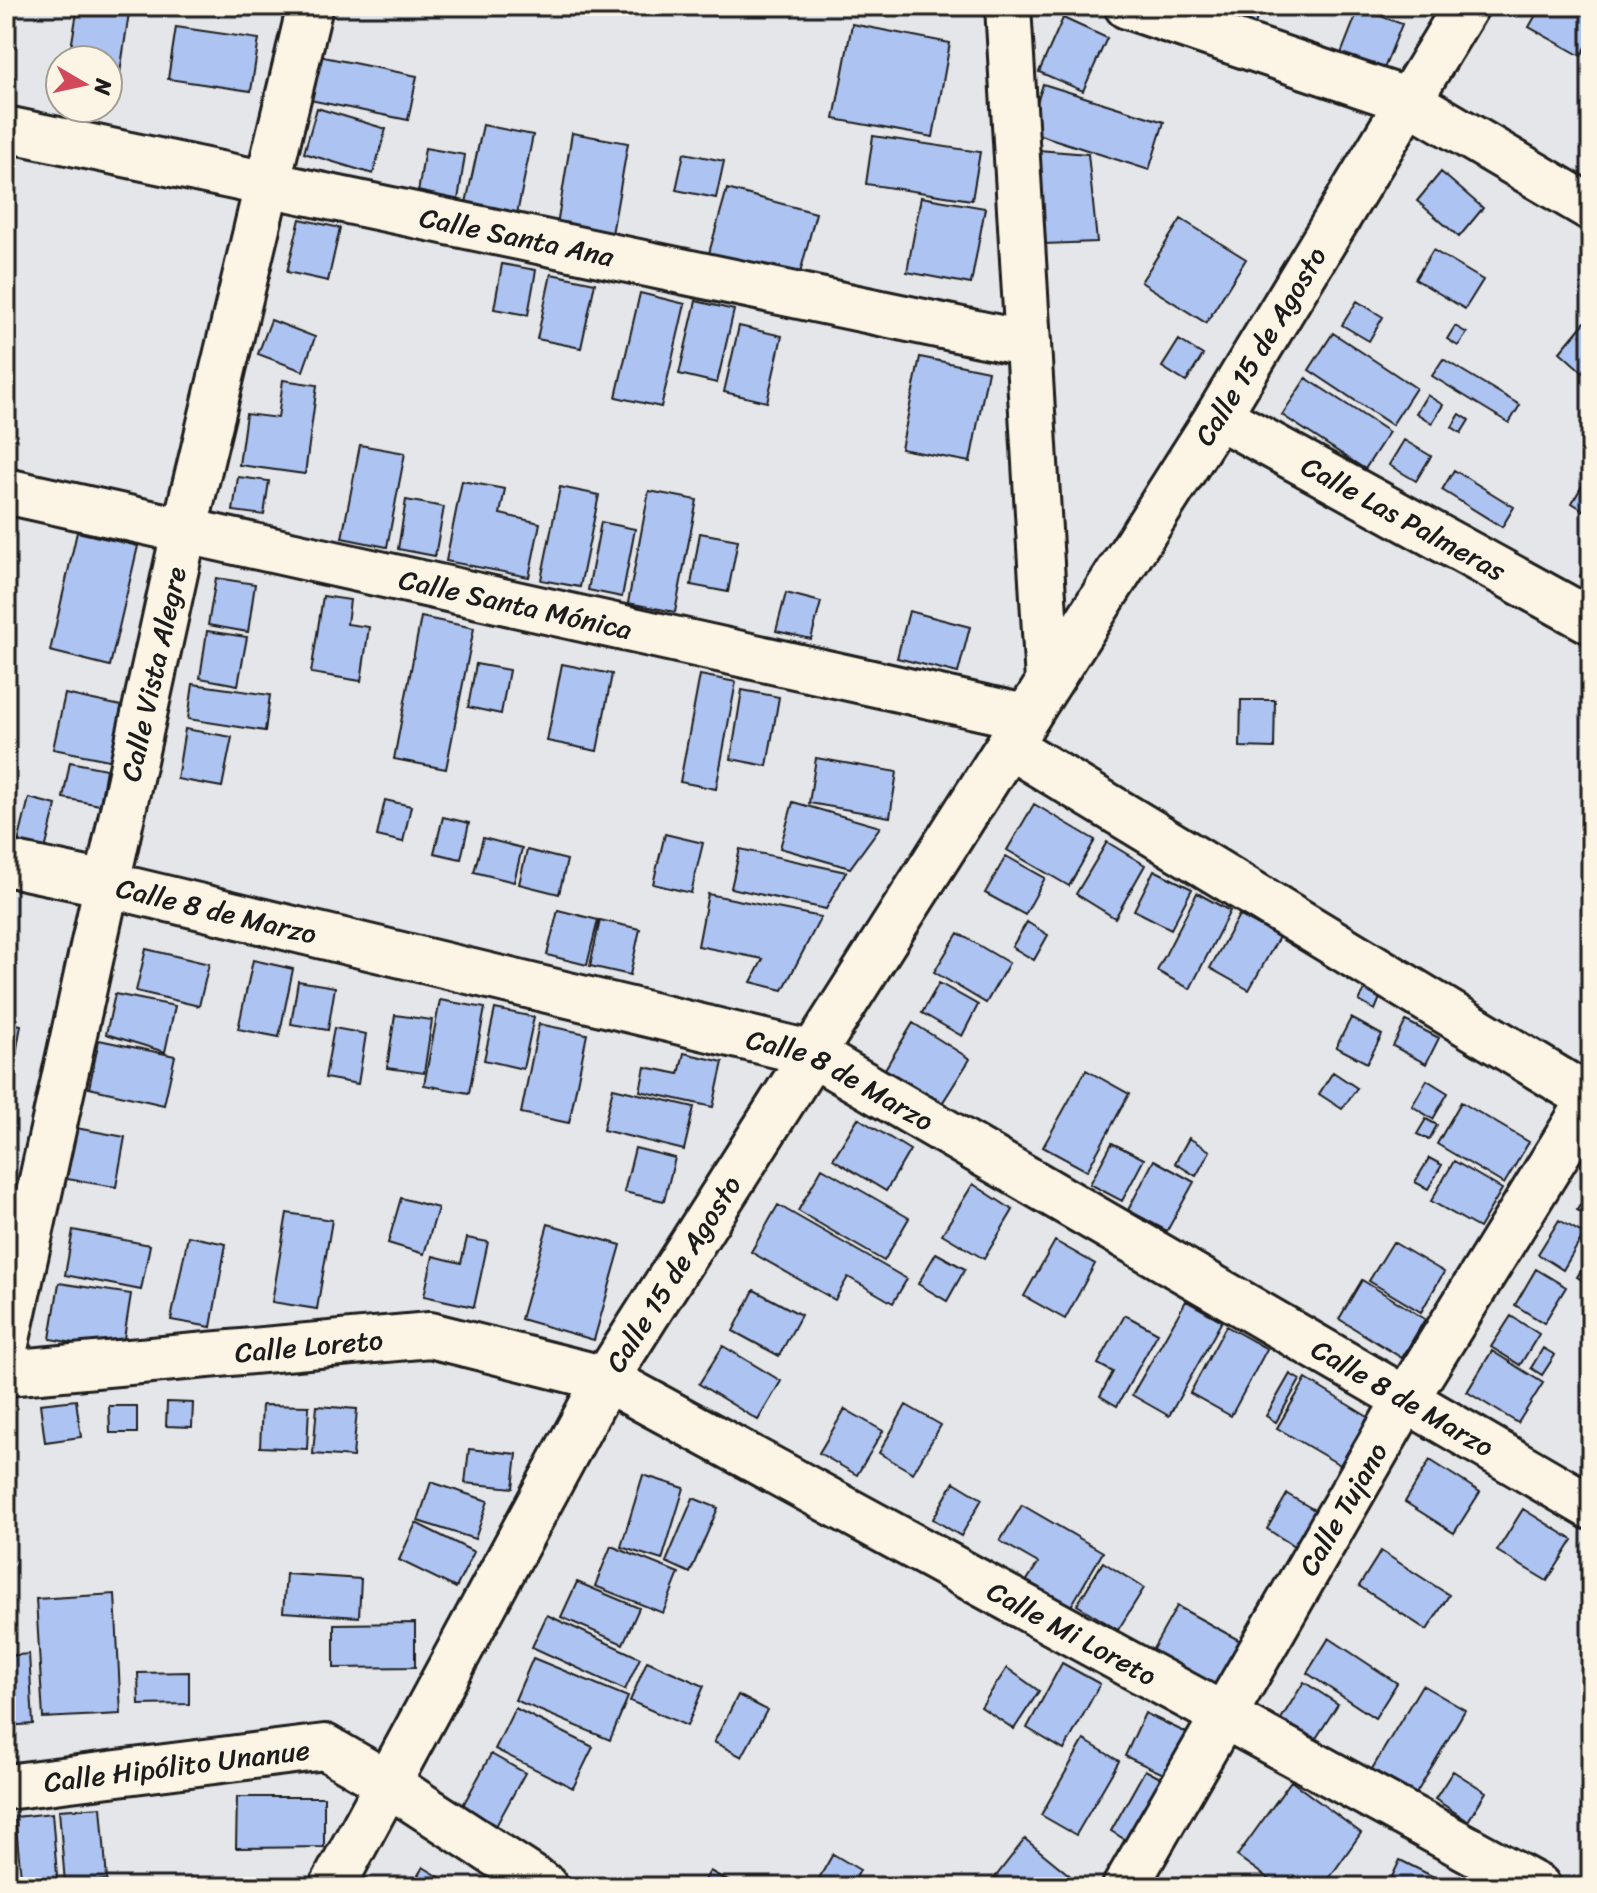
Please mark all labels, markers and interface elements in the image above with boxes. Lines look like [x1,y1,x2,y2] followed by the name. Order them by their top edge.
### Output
[44,44,124,124] north arrow
[83,75,124,98] text: N
[415,192,619,281] street label: Calle Santa Ana
[1181,236,1340,456] street label: Calle 15 de Agosto
[1292,442,1515,594] street label: Calle Las Palmeras
[394,554,637,654] street label: Calle Santa Mónica
[106,562,200,786] street label: Calle Vista Alegre
[111,863,322,958] street label: Calle 8 de Marzo
[741,1014,944,1145] street label: Calle 8 de Marzo
[592,1165,754,1382] street label: Calle 15 de Agosto
[233,1315,385,1377] street label: Calle Loreto
[1302,1325,1504,1470] street label: Calle 8 de Marzo
[1285,1433,1401,1585] street label: Calle Tujano
[978,1567,1166,1699] street label: Calle Mi Loreto
[41,1725,312,1807] street label: Calle Hipólito Unanue

